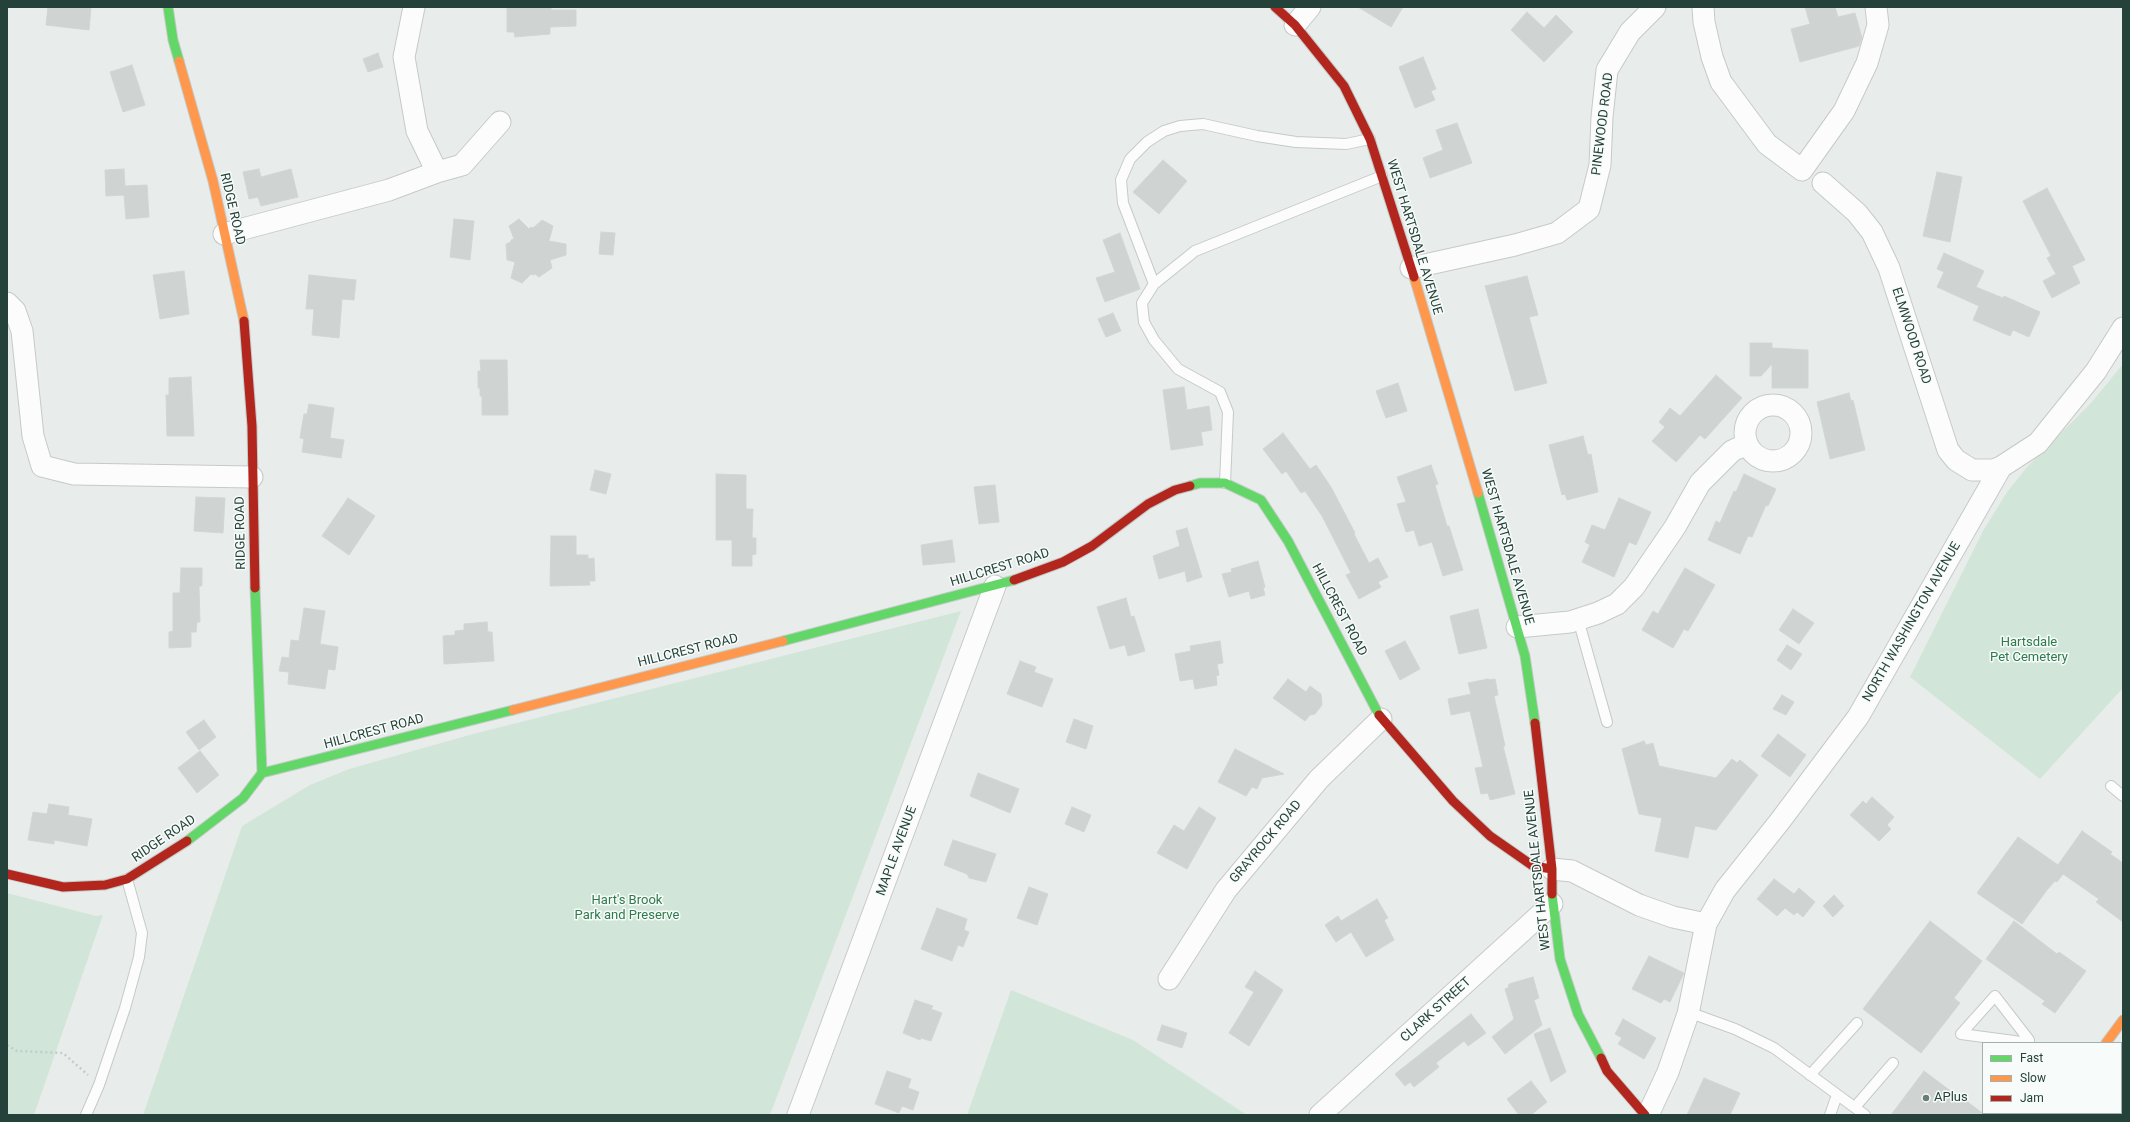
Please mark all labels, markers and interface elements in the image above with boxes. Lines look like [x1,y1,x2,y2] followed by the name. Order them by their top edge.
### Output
[1589,72,1617,176] street label: PINEWOOD ROAD
[1383,157,1445,317] street label: WEST HARTSDALE AVENUE
[216,171,248,247] street label: RIDGE ROAD
[1888,286,1934,386] street label: ELMWOOD ROAD
[1477,467,1537,627] street label: WEST HARTSDALE AVENUE
[233,496,249,570] street label: RIDGE ROAD
[1860,539,1964,705] street label: NORTH WASHINGTON AVENUE
[949,546,1051,590] street label: HILLCREST ROAD
[1308,561,1370,659] street label: HILLCREST ROAD
[636,631,740,671] street label: HILLCREST ROAD
[1990,635,2068,666] park label: Hartsdale Pet Cemetery
[322,711,426,753] street label: HILLCREST ROAD
[1522,789,1554,951] street label: WEST HARTSDALE AVENUE
[1227,797,1305,887] street label: GRAYROCK ROAD
[874,804,920,898] street label: MAPLE AVENUE
[129,812,199,866] street label: RIDGE ROAD
[575,893,679,924] park label: Hart's Brook Park and Preserve
[1397,974,1475,1046] street label: CLARK STREET
[1982,1042,2122,1114] legend
[2020,1051,2043,1065] text: Fast
[2020,1071,2046,1085] text: Slow
[1934,1090,1968,1106] place label: APlus
[2020,1091,2044,1105] text: Jam
[1921,1093,1931,1103] marker: APlus

